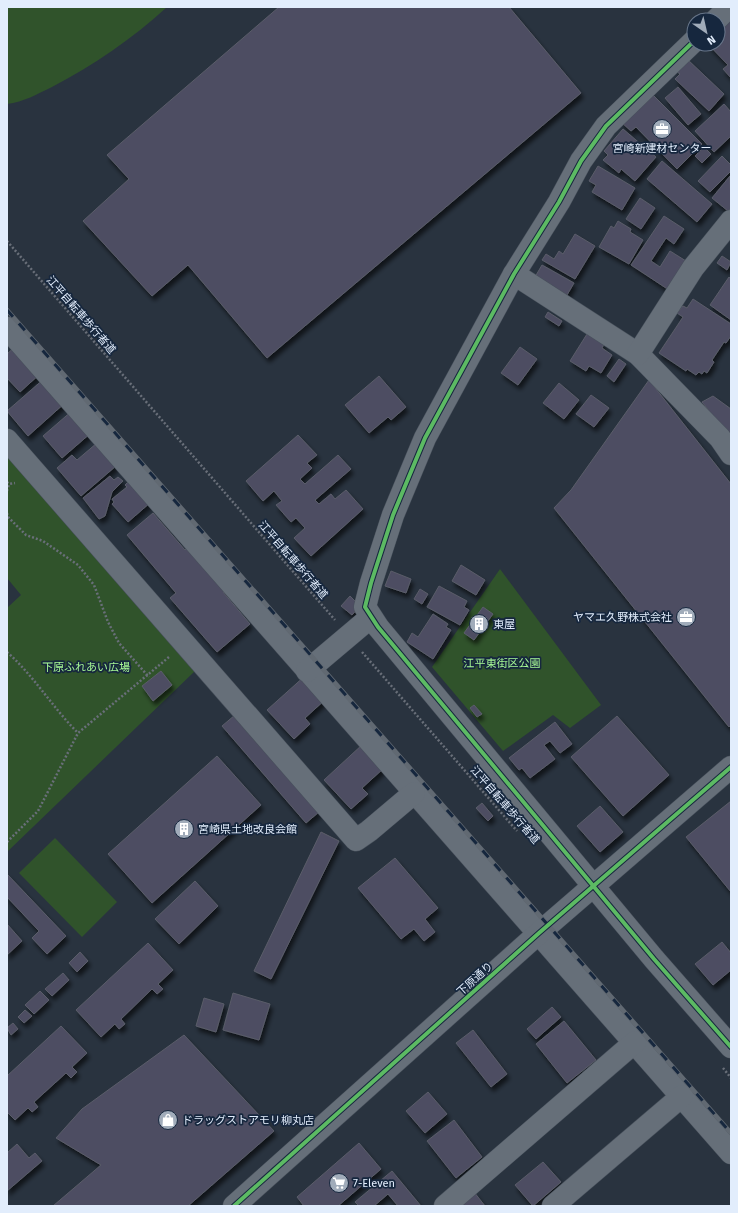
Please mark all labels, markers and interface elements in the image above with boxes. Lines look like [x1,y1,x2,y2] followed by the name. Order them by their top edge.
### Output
[686,12,726,52] north arrow
[705,32,718,47] text: N
[651,118,673,140] office icon: 宮崎新建材センター
[613,142,712,155] place label: 宮崎新建材センター
[44,273,118,357] street label: 江平自転車歩行者道
[256,518,330,602] street label: 江平自転車歩行者道
[675,606,697,628] office icon: ヤマエ久野株式会社
[573,611,672,624] place label: ヤマエ久野株式会社
[468,613,490,635] building icon: 東屋
[493,618,515,631] place label: 東屋
[464,657,541,670] park label: 江平東街区公園
[42,661,130,674] park label: 下原ふれあい広場
[468,763,542,847] street label: 江平自転車歩行者道
[173,818,195,840] building icon: 宮崎県土地改良会館
[198,823,297,836] place label: 宮崎県土地改良会館
[454,959,496,999] street label: 下原通り
[157,1109,179,1131] shop icon: ドラッグストアモリ柳丸店
[182,1114,314,1127] place label: ドラッグストアモリ柳丸店
[328,1172,350,1194] supermarket icon: 7-Eleven
[353,1177,395,1190] place label: 7-Eleven

